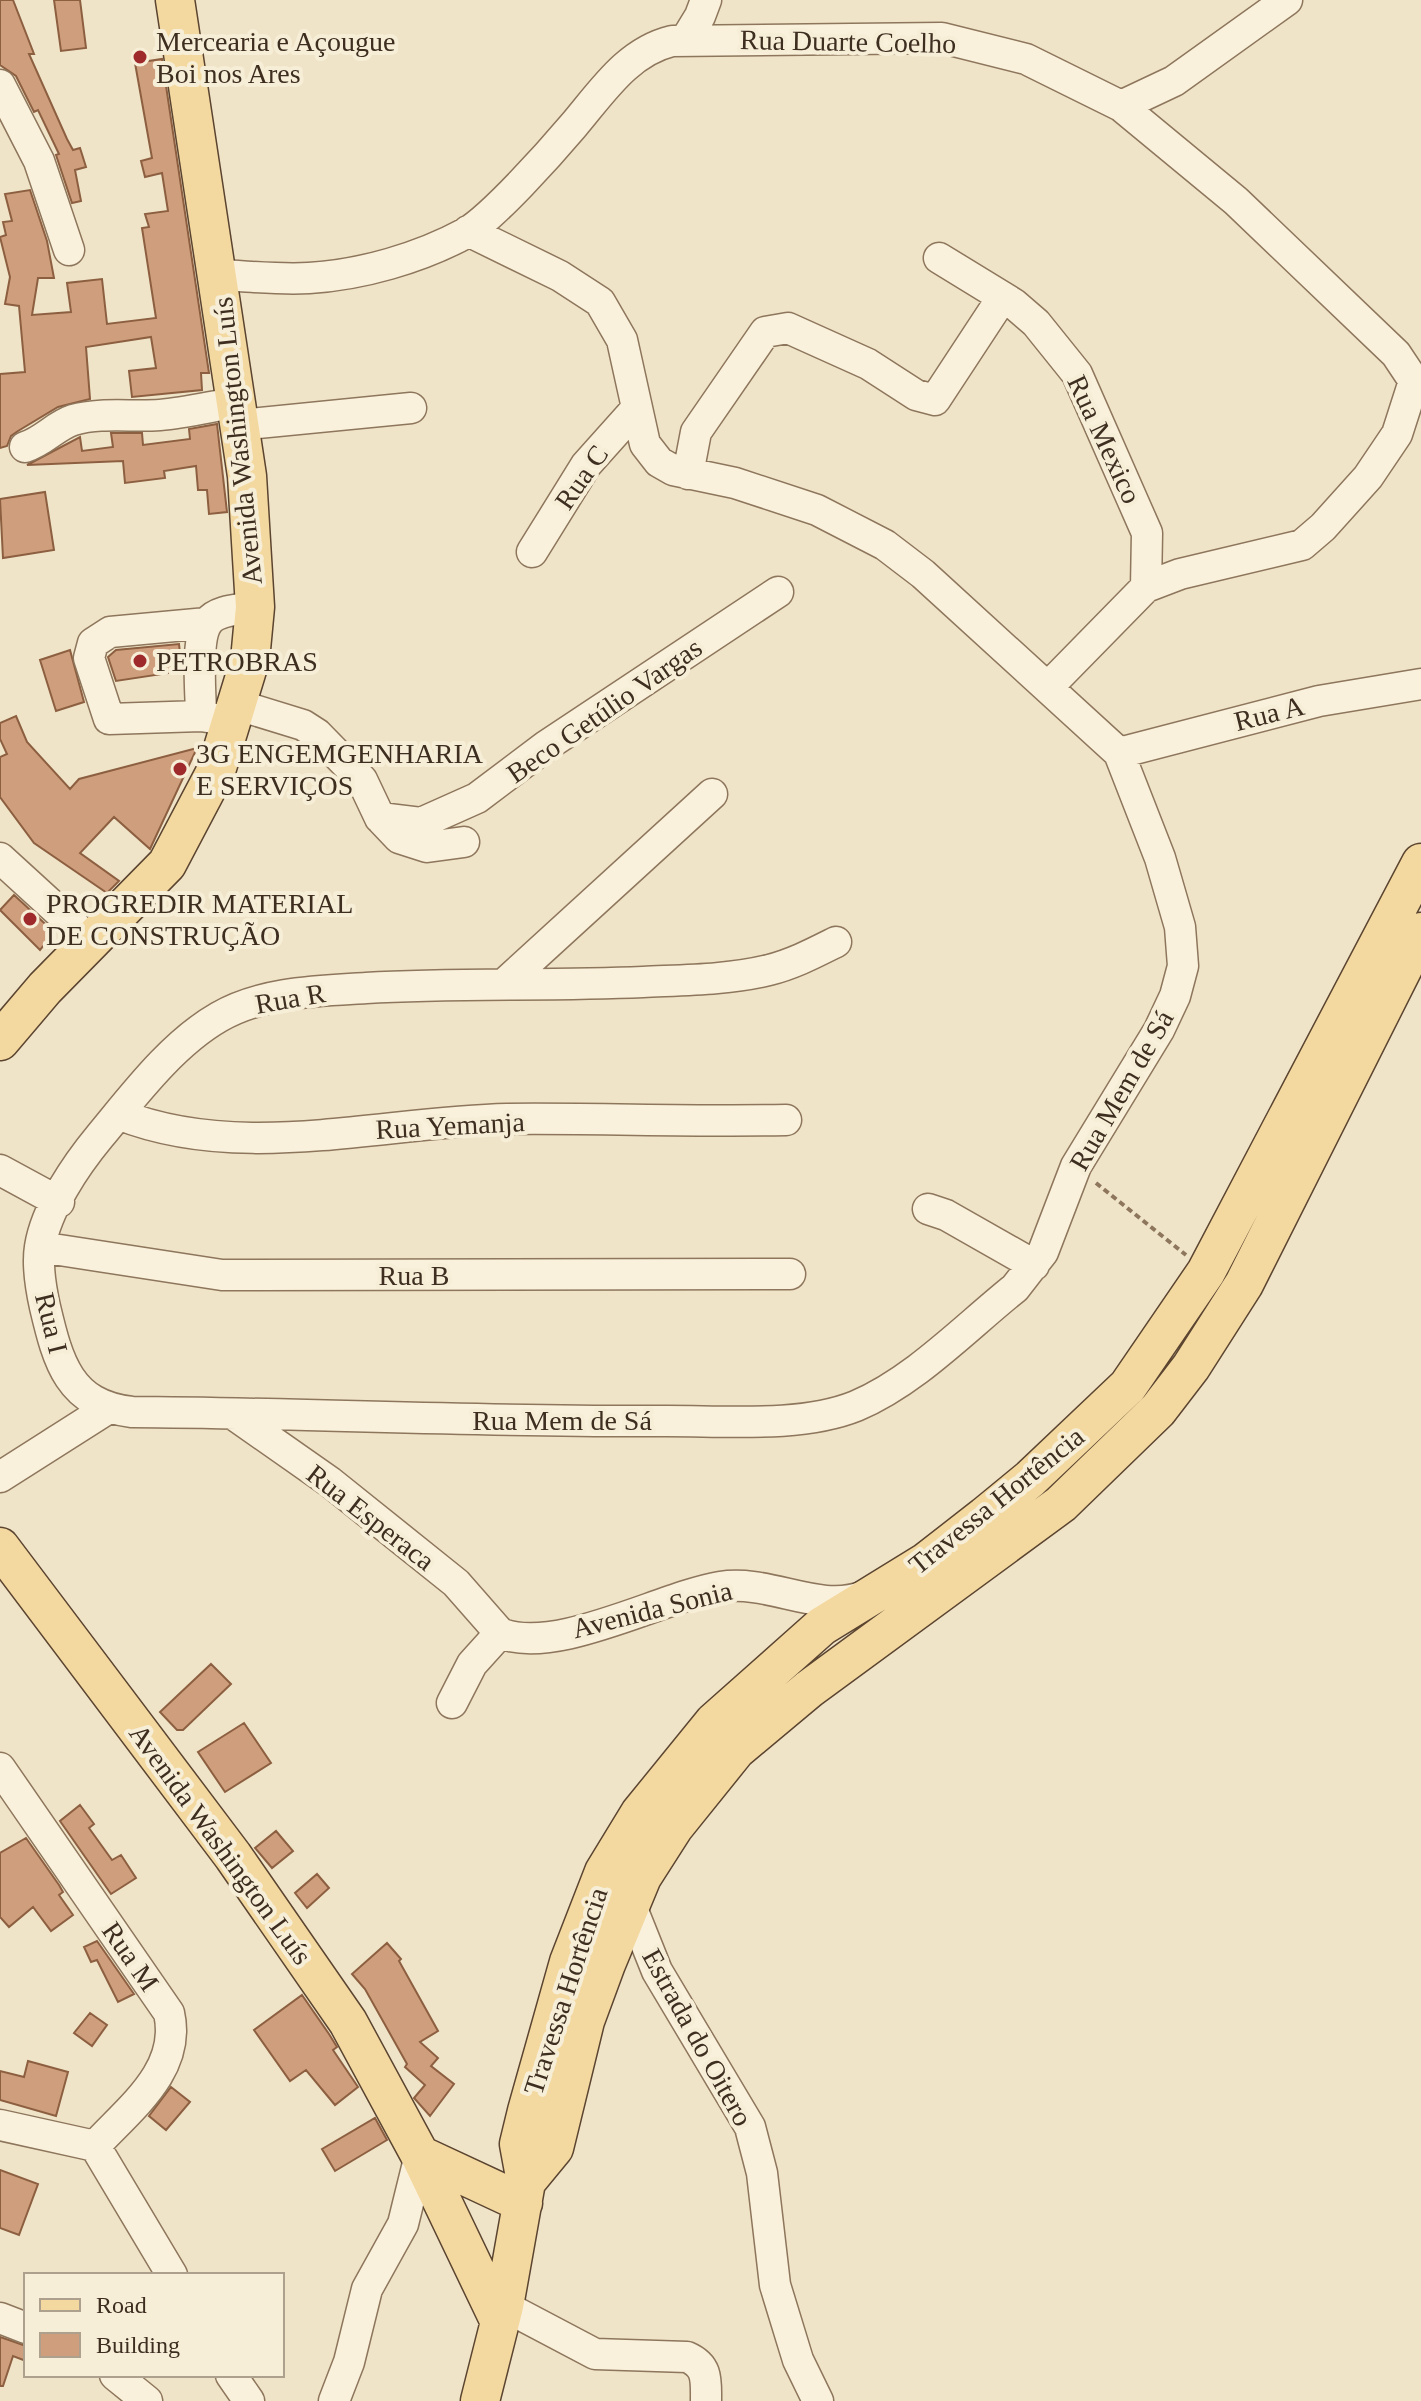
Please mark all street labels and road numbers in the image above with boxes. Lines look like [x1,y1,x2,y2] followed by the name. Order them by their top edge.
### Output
[740,24,956,59] street label: Rua Duarte Coelho
[207,296,268,586] street label: Avenida Washington Luís
[1061,370,1148,508] street label: Rua Mexico
[548,439,614,515] street label: Rua C
[501,632,708,789] street label: Beco Getúlio Vargas
[1231,690,1308,737] street label: Rua A
[253,977,328,1020] street label: Rua R
[1063,1004,1180,1176] street label: Rua Mem de Sá
[375,1106,526,1145] street label: Rua Yemanja
[379,1260,449,1291] street label: Rua B
[29,1290,74,1357] street label: Rua I
[472,1405,652,1436] street label: Rua Mem de Sá
[903,1420,1090,1580] street label: Travessa Hortência
[301,1458,441,1577] street label: Rua Esperaca
[569,1575,736,1644] street label: Avenida Sonia
[123,1718,318,1970] street label: Avenida Washington Luís
[517,1883,614,2099] street label: Travessa Hortência
[96,1916,165,1997] street label: Rua M
[636,1943,759,2131] street label: Estrada do Oitero

